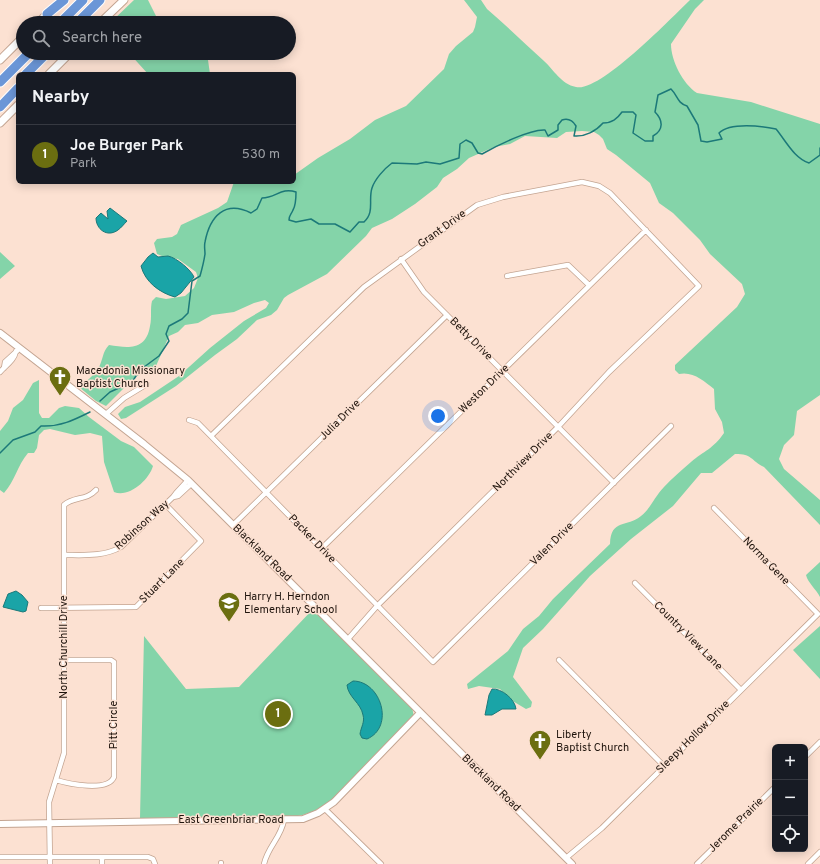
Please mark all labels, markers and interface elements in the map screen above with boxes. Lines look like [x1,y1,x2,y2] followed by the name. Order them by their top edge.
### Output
[16,16,296,60] search box
[30,27,52,49] icon: search
[62,29,142,48] text: Search here
[32,87,89,109] text: Nearby
[70,137,183,156] text: Joe Burger Park
[42,147,48,163] text: 1
[242,147,280,163] text: 530 m
[70,156,97,172] text: Park
[415,207,469,251] street label: Grant Drive
[446,314,496,364] street label: Betty Drive
[456,361,512,417] street label: Weston Drive
[47,364,73,397] church icon: Macedonia Missionary Baptist Church
[76,364,185,391] place label: Macedonia Missionary Baptist Church
[317,397,363,443] street label: Julia Drive
[428,406,448,426] your location
[490,429,556,495] street label: Northview Drive
[112,497,172,553] street label: Robinson Way
[285,512,339,566] street label: Packer Drive
[527,519,577,569] street label: Valen Drive
[230,521,294,585] street label: Blackland Road
[740,534,793,588] street label: Norma Gene
[137,555,188,606] street label: Stuart Lane
[216,590,242,623] school or university icon: Harry H. Herndon Elementary School
[244,590,337,617] place label: Harry H. Herndon Elementary School
[57,595,71,699] street label: North Churchill Drive
[650,598,726,674] street label: Country View Lane
[653,697,733,777] street label: Sleepy Hollow Drive
[265,699,291,729] pin: 1
[107,701,121,749] street label: Pitt Circle
[527,728,553,761] church icon: Liberty Baptist Church
[556,728,629,755] place label: Liberty Baptist Church
[772,744,808,852] map controls
[772,744,808,780] button: +
[459,751,523,815] street label: Blackland Road
[772,780,808,816] button: −
[705,794,767,856] street label: Jerome Prairie
[178,813,284,827] street label: East Greenbriar Road
[772,816,808,852] button: locate

